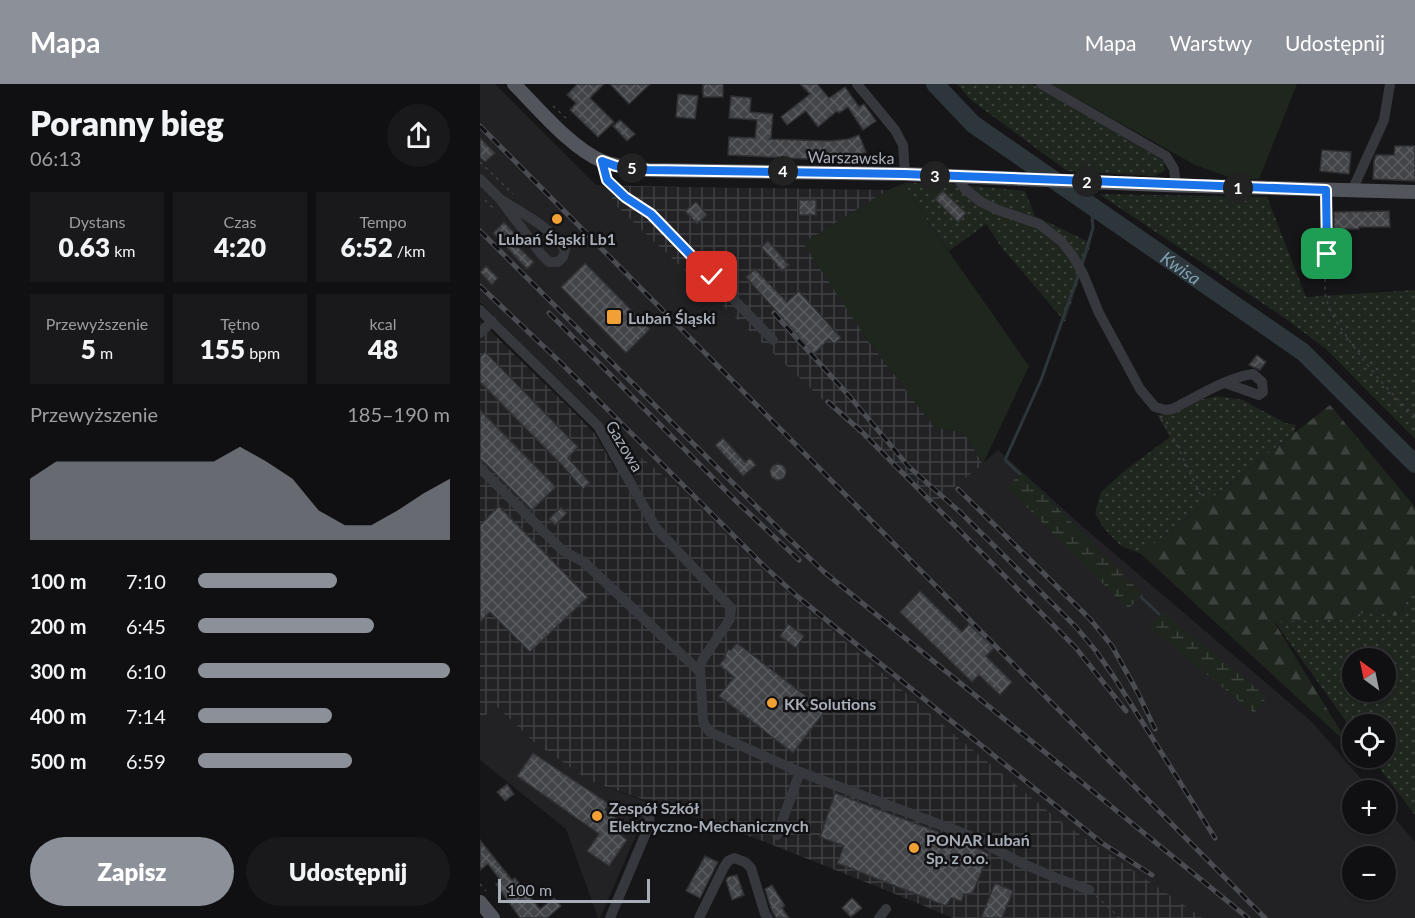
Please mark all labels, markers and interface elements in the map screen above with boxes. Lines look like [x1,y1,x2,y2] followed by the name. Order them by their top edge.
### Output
[30,25,100,59] text: Mapa
[1085,30,1137,55] text: Mapa
[1170,30,1252,55] text: Warstwy
[1285,30,1385,55] text: Udostępnij
[30,103,224,143] text: Poranny bieg
[387,104,450,167] button: share
[30,146,81,170] text: 06:13
[807,147,895,167] street label: Warszawska
[617,153,647,183] pin: 5
[768,156,798,186] pin: 4
[627,158,637,177] text: 5
[778,161,788,180] text: 4
[920,161,950,191] pin: 3
[930,166,940,185] text: 3
[1072,167,1102,197] pin: 2
[1082,172,1092,191] text: 2
[1223,173,1253,203] pin: 1
[1233,178,1243,197] text: 1
[69,212,125,231] text: Dystans
[224,212,256,231] text: Czas
[359,212,407,231] text: Tempo
[550,212,564,226] marker: Lubań Śląski Lb1
[1301,228,1352,279] pin
[498,229,616,248] place label: Lubań Śląski Lb1
[59,231,110,263] text: 0.63
[214,231,266,263] text: 4:20
[341,231,393,263] text: 6:52
[1310,237,1343,270] icon: arrive
[110,241,135,260] text: km
[393,241,425,260] text: /km
[1157,246,1205,289] water label: Kwisa
[686,251,737,302] pin
[695,260,728,293] icon: check
[605,308,623,326] marker: Lubań Śląski
[628,308,716,327] place label: Lubań Śląski
[46,314,148,333] text: Przewyższenie
[220,314,260,333] text: Tętno
[369,314,397,333] text: kcal
[81,333,96,365] text: 5
[200,333,245,365] text: 155
[368,333,398,365] text: 48
[96,343,113,362] text: m
[245,343,280,362] text: bpm
[30,402,158,426] text: Przewyższenie
[347,402,450,426] text: 185–190 m
[602,417,648,475] street label: Gazowa
[30,569,86,593] text: 100 m
[126,569,166,593] text: 7:10
[30,614,86,638] text: 200 m
[126,614,166,638] text: 6:45
[1342,648,1396,702] north arrow
[1342,648,1396,900] map controls
[30,659,86,683] text: 300 m
[126,659,166,683] text: 6:10
[784,694,876,713] place label: KK Solutions
[765,696,779,710] marker: KK Solutions
[30,704,86,728] text: 400 m
[126,704,166,728] text: 7:14
[1342,714,1396,768] button: locate
[30,749,86,773] text: 500 m
[126,749,166,773] text: 6:59
[1342,780,1396,834] button: +
[609,798,809,835] place label: Zespół Szkół Elektryczno-Mechanicznych
[590,809,604,823] marker: Zespół Szkół Elektryczno-Mechanicznych
[926,830,1030,867] place label: PONAR Lubań Sp. z o.o.
[30,837,234,906] button: Zapisz
[246,837,450,906] button: Udostępnij
[907,841,921,855] marker: PONAR Lubań Sp. z o.o.
[1342,846,1396,900] button: −
[498,876,650,904] scale bar
[507,880,552,899] text: 100 m

